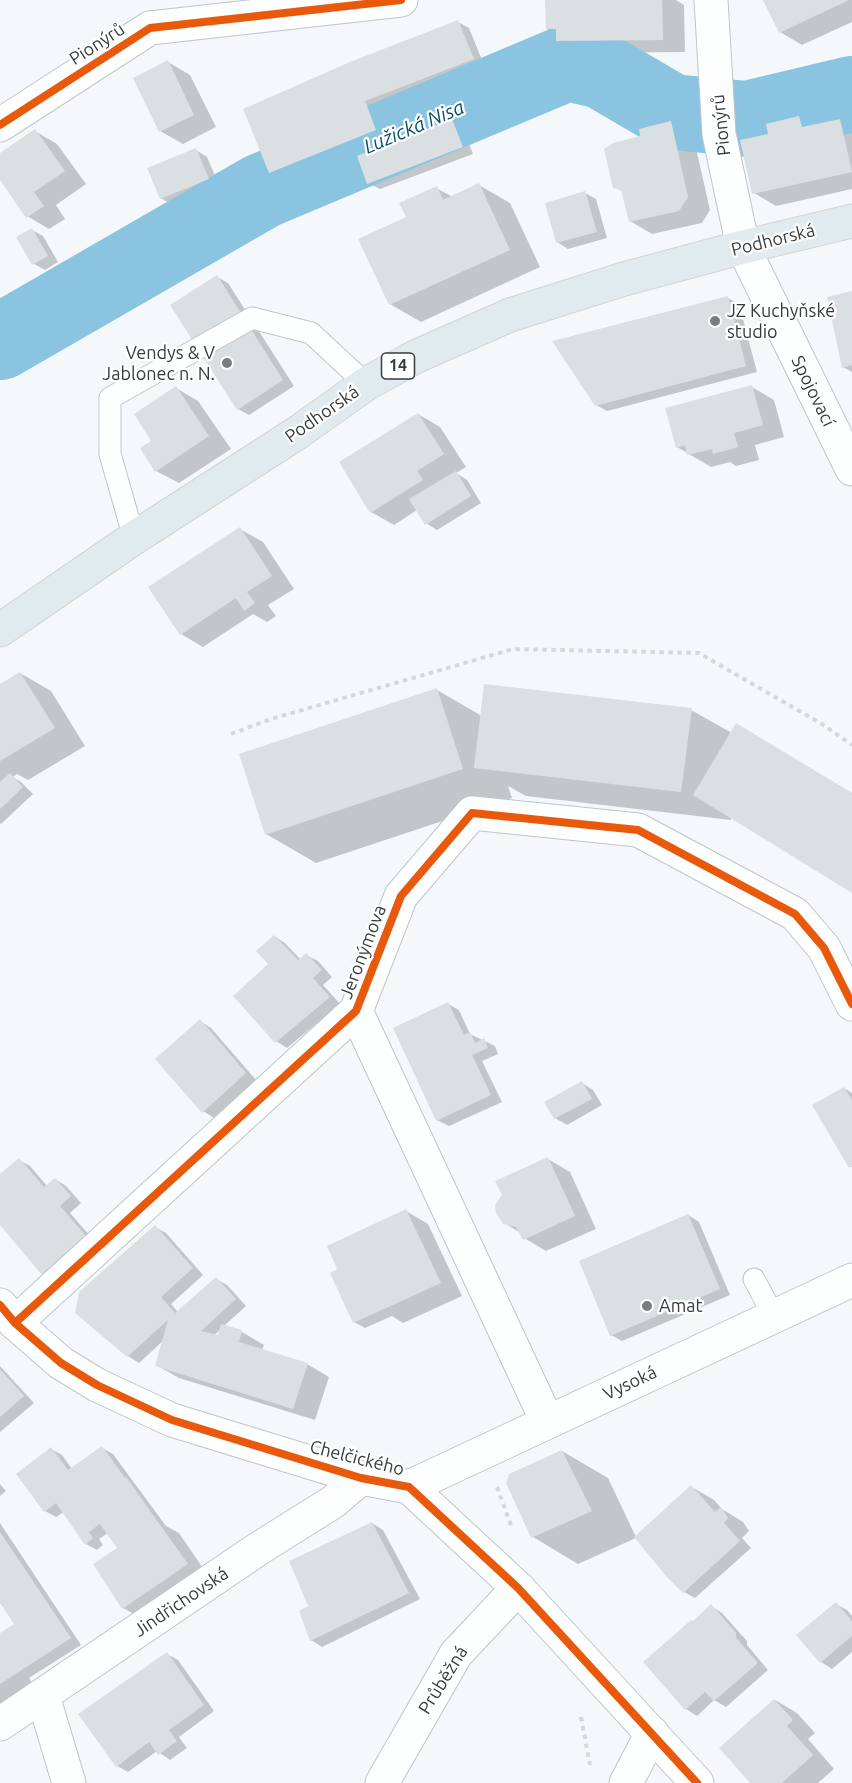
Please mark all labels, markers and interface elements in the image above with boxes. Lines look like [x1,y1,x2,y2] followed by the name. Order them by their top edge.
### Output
[65,18,129,70] street label: Pionýrů
[707,93,735,157] street label: Pionýrů
[360,95,468,159] water label: Lužická Nisa
[729,219,817,261] street label: Podhorská
[727,300,835,342] place label: JZ Kuchyňské studio
[708,314,722,328] marker: JZ Kuchyňské studio
[102,342,215,385] place label: Vendys & V Jablonec n. N.
[787,352,839,430] street label: Spojovací
[382,353,414,379] road number: 14
[220,356,234,370] marker: Vendys & V Jablonec n. N.
[281,381,363,447] street label: Podhorská
[335,902,391,1002] street label: Jeronýmova
[659,1295,703,1317] place label: Amat
[640,1299,654,1313] marker: Amat
[600,1361,660,1405] street label: Vysoká
[308,1436,406,1480] street label: Chelčického
[130,1562,232,1642] street label: Jindřichovská
[414,1642,472,1718] street label: Průběžná

